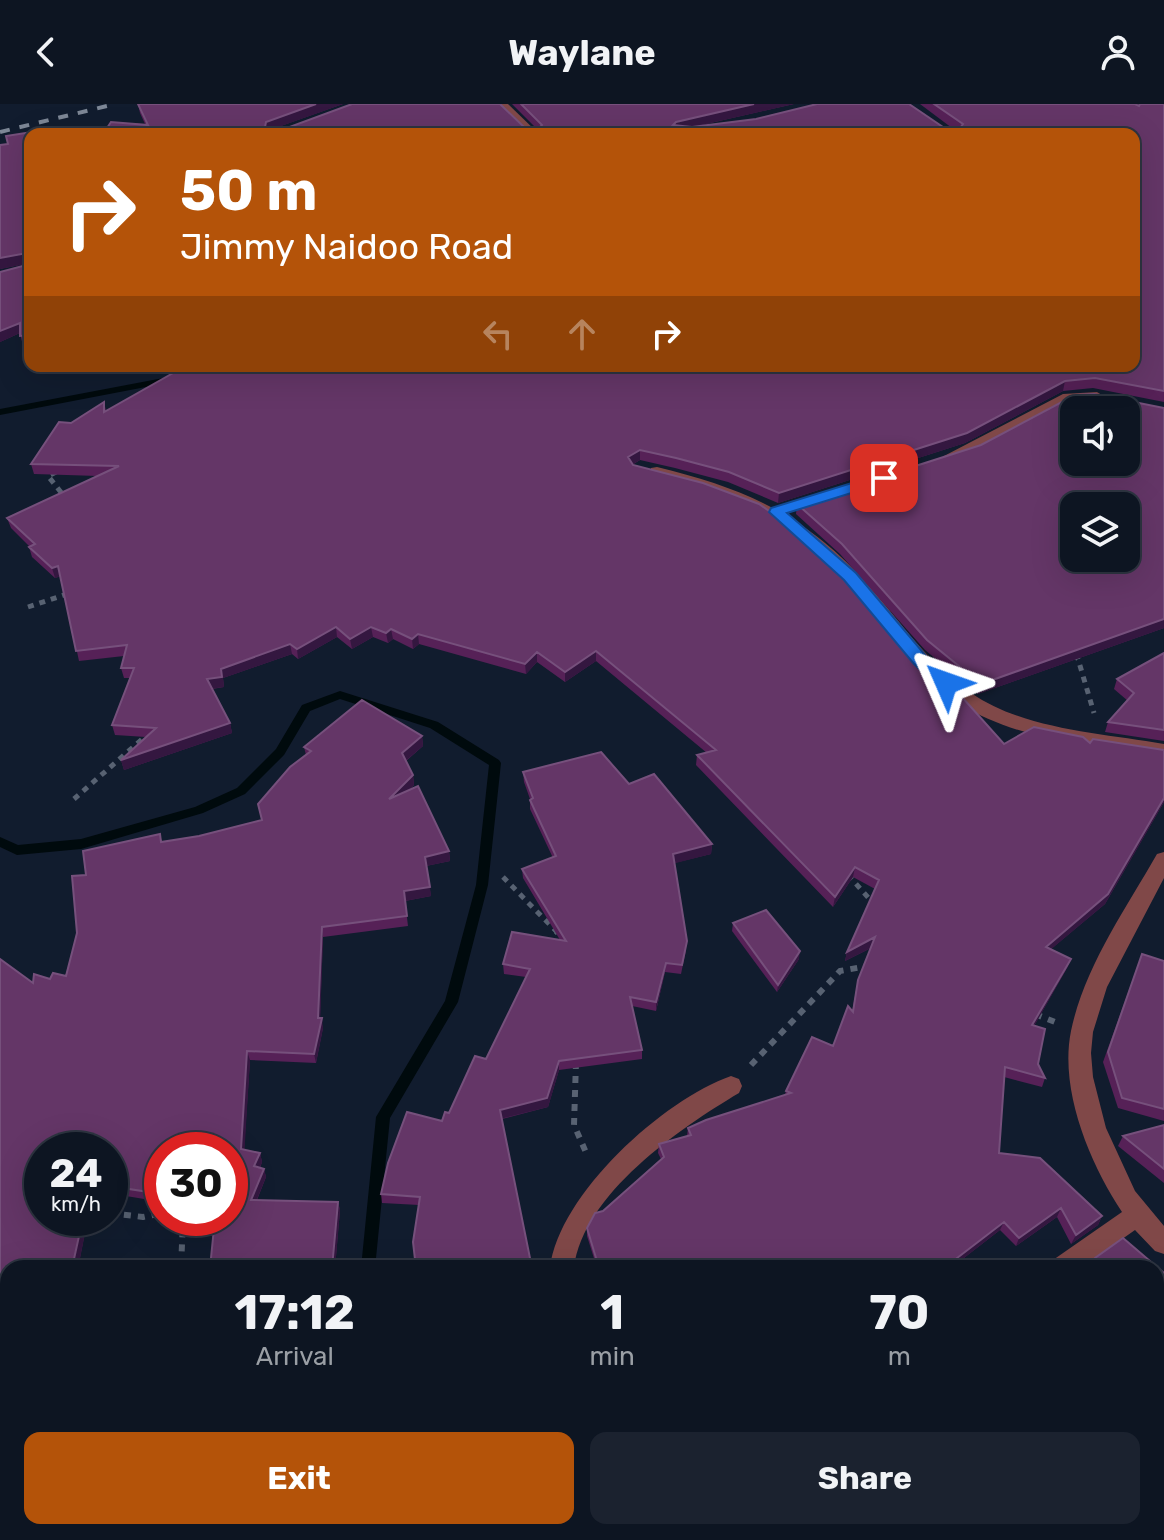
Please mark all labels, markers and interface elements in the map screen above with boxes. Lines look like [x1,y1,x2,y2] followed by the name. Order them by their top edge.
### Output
[24,30,68,74] icon: back
[1096,30,1140,74] icon: person
[508,31,656,74] text: Waylane
[180,158,317,224] text: 50 m
[48,160,152,264] icon: right
[180,225,513,268] text: Jimmy Naidoo Road
[476,312,520,356] icon: left
[560,312,604,356] icon: ahead
[644,312,688,356] icon: right
[1060,396,1140,572] map controls
[1060,396,1140,476] button: sound
[850,444,918,512] pin
[862,456,906,500] icon: arrive
[1060,492,1140,572] button: layers
[904,641,988,725] position arrow
[144,1132,248,1236] speed limit sign: 30
[49,1150,103,1197] text: 24
[51,1192,101,1216] text: km/h
[235,1284,355,1341] text: 17:12
[600,1284,624,1341] text: 1
[869,1284,929,1341] text: 70
[256,1341,334,1372] text: Arrival
[590,1341,635,1372] text: min
[888,1341,911,1372] text: m
[24,1432,574,1524] button: Exit
[590,1432,1140,1524] button: Share

